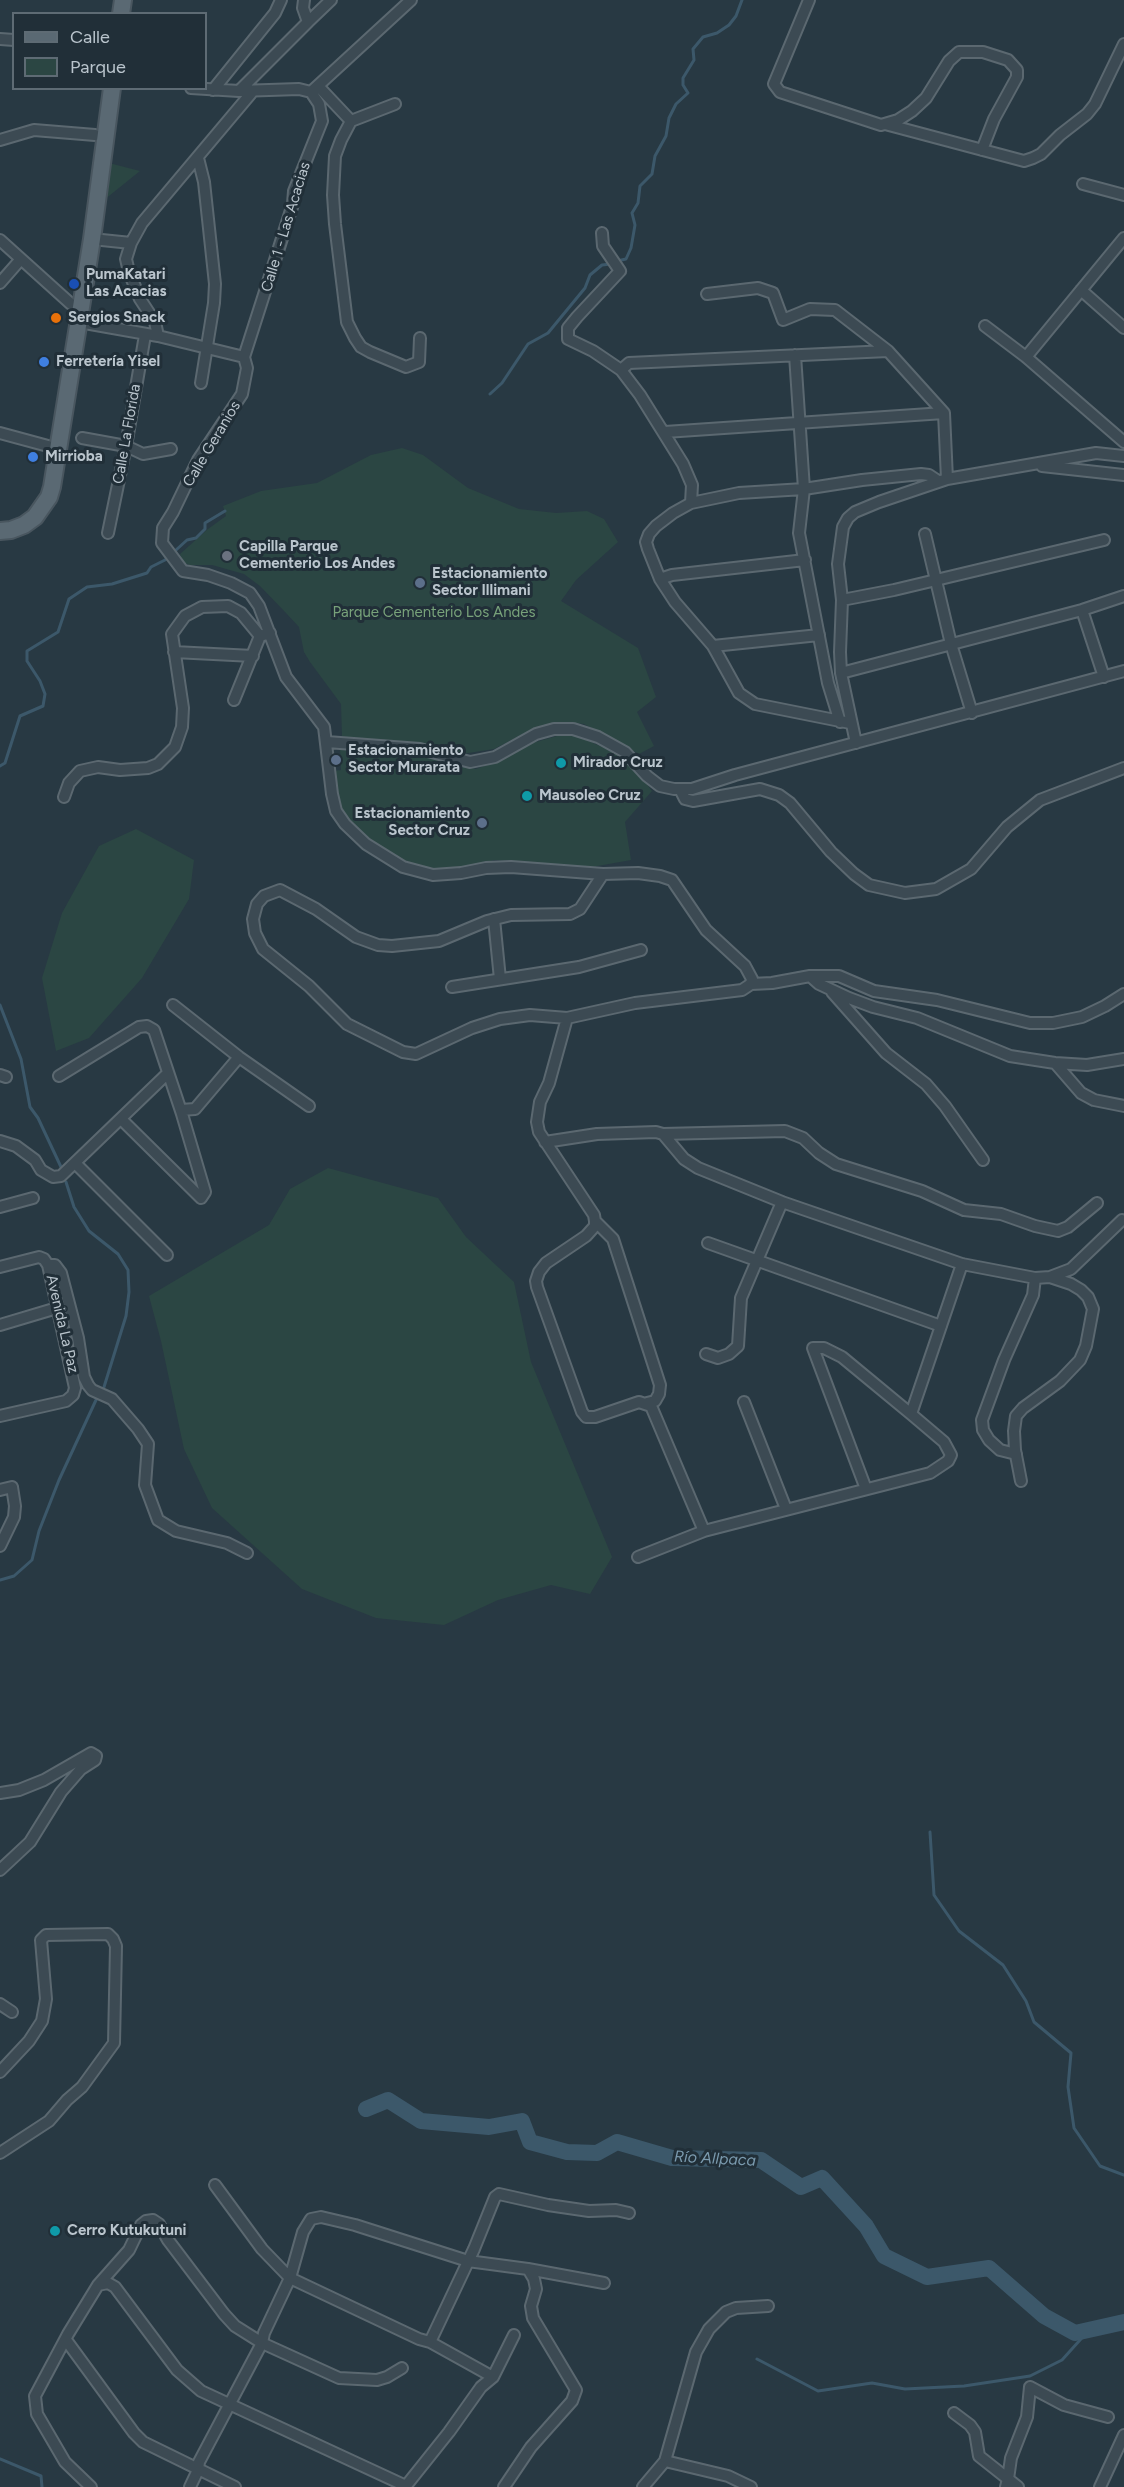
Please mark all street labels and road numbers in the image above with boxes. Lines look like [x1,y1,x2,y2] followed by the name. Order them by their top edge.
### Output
[258,160,314,294] street label: Calle 1 - Las Acacias
[109,383,145,485] street label: Calle La Florida
[179,398,245,490] street label: Calle Geranios
[42,1273,82,1375] street label: Avenida La Paz

